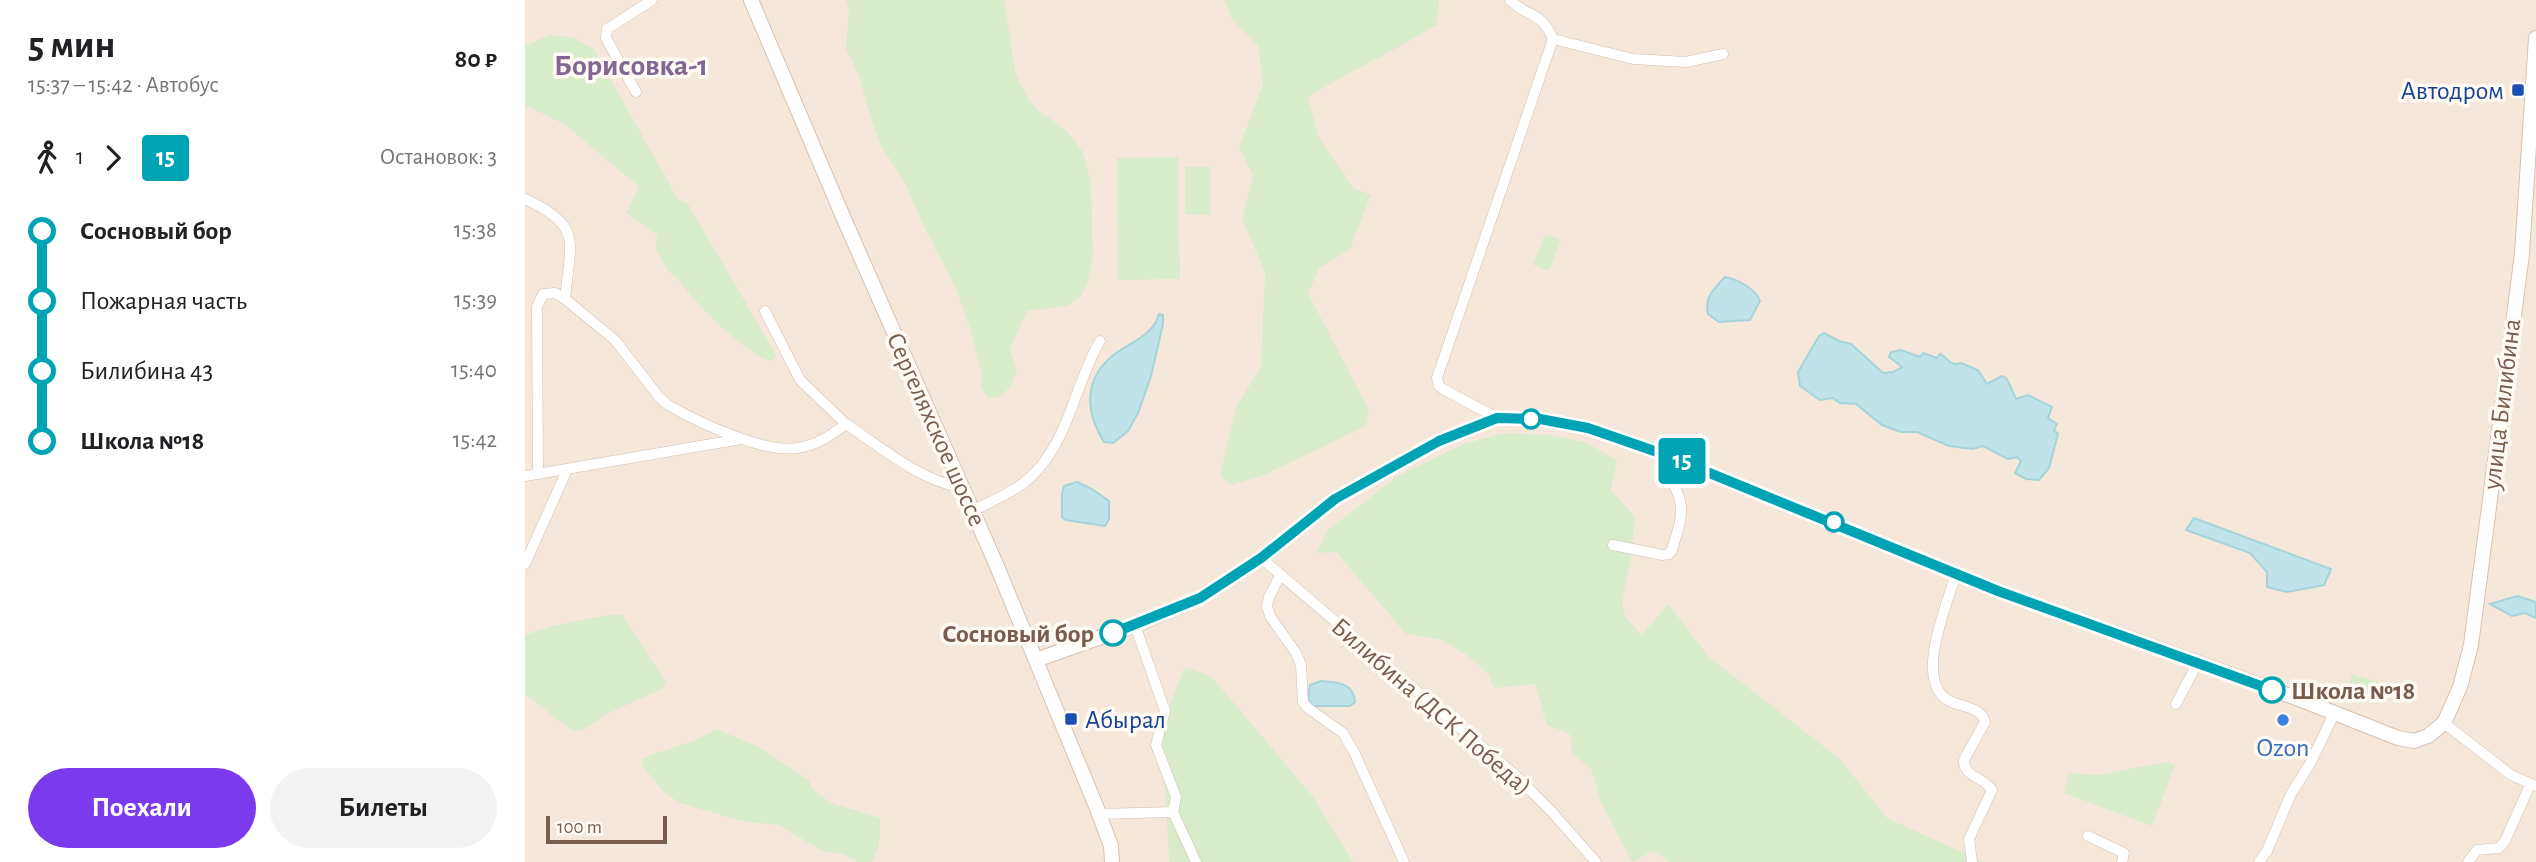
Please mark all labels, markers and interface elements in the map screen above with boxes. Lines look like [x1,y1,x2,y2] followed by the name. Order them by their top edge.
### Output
[28,27,115,65] text: 5 мин
[455,46,497,72] text: 80 ₽
[554,51,708,81] district label: Борисовка-1
[28,74,219,97] text: 15:37 – 15:42 · Автобус
[2401,78,2504,104] place label: Автодром
[2510,82,2526,98] marker: Автодром
[28,139,66,177] icon: walk
[94,139,132,177] icon: forward
[76,146,84,169] text: 1
[156,146,175,170] text: 15
[380,146,497,169] text: Остановок: 3
[80,218,232,244] text: Сосновый бор
[454,219,497,242] text: 15:38
[80,288,247,314] text: Пожарная часть
[454,289,497,312] text: 15:39
[2478,317,2525,492] street label: улица Билибина
[882,329,990,530] street label: Сергеляхское шоссе
[80,358,213,384] text: Билибина 43
[451,359,497,382] text: 15:40
[1521,409,1541,429] unlabelled marker
[80,428,204,454] text: Школа №18
[453,429,497,452] text: 15:42
[1651,438,1713,484] line badge: 15
[1672,449,1692,473] text: 15
[1824,512,1844,532] unlabelled marker
[1326,613,1536,800] street label: Билибина (ДСК Победа)
[1100,620,1126,646] marker: Сосновый бор
[942,621,1094,647] place label: Сосновый бор
[2259,677,2285,703] marker: Школа №18
[2291,678,2415,704] place label: Школа №18
[1085,707,1166,733] place label: Абырал
[1063,711,1079,727] marker: Абырал
[2275,712,2291,728] marker: Ozon
[2257,735,2309,761] place label: Ozon
[28,768,256,848] button: Поехали
[270,768,497,848] button: Билеты
[546,813,667,845] scale bar
[557,818,602,837] text: 100 m

